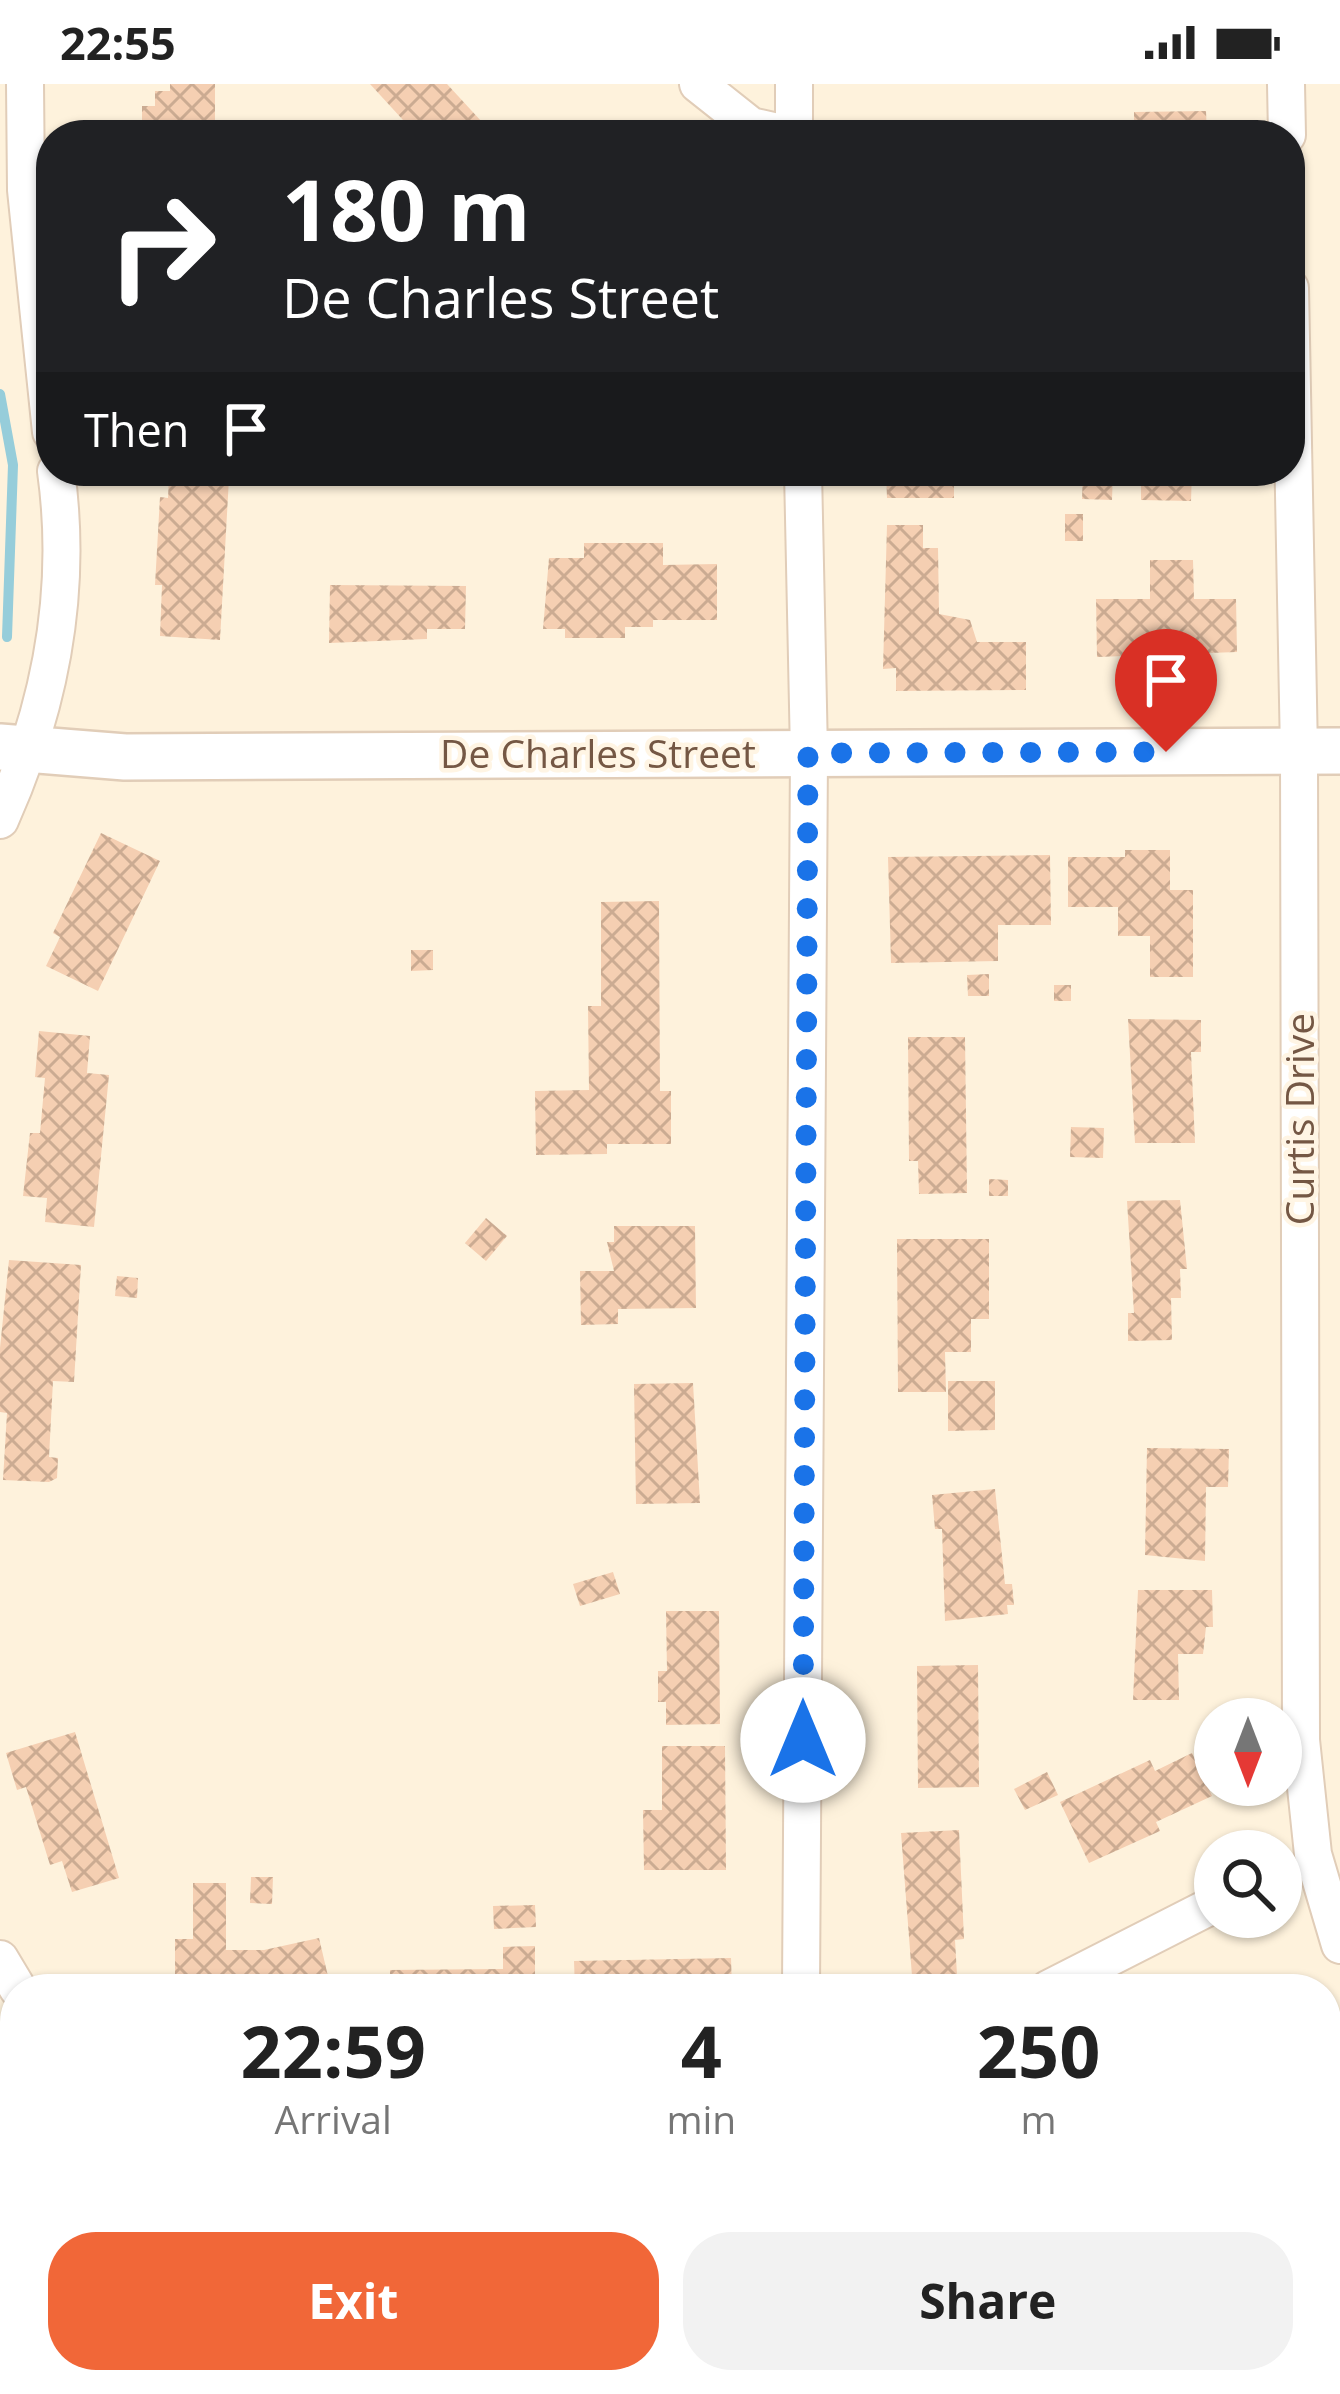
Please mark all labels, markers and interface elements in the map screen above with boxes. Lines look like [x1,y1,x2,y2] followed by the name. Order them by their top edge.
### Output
[60,12,176,73] text: 22:55
[282,151,530,266] text: 180 m
[84,168,240,324] icon: right
[282,260,719,334] text: De Charles Street
[213,396,279,462] icon: arrive
[84,399,189,460] text: Then
[1115,629,1217,752] pin
[1133,647,1199,713] icon: arrive
[440,726,756,779] street label: De Charles Street
[1272,1013,1325,1225] street label: Curtis Drive
[740,1677,866,1803] position arrow
[1194,1698,1302,1806] north arrow
[1194,1698,1302,1938] map controls
[1194,1830,1302,1938] button: search
[241,2001,426,2099] text: 22:59
[681,2001,722,2099] text: 4
[977,2001,1100,2099] text: 250
[275,2092,392,2145] text: Arrival
[666,2092,736,2145] text: min
[1021,2092,1057,2145] text: m
[48,2232,659,2370] button: Exit
[683,2232,1293,2370] button: Share

